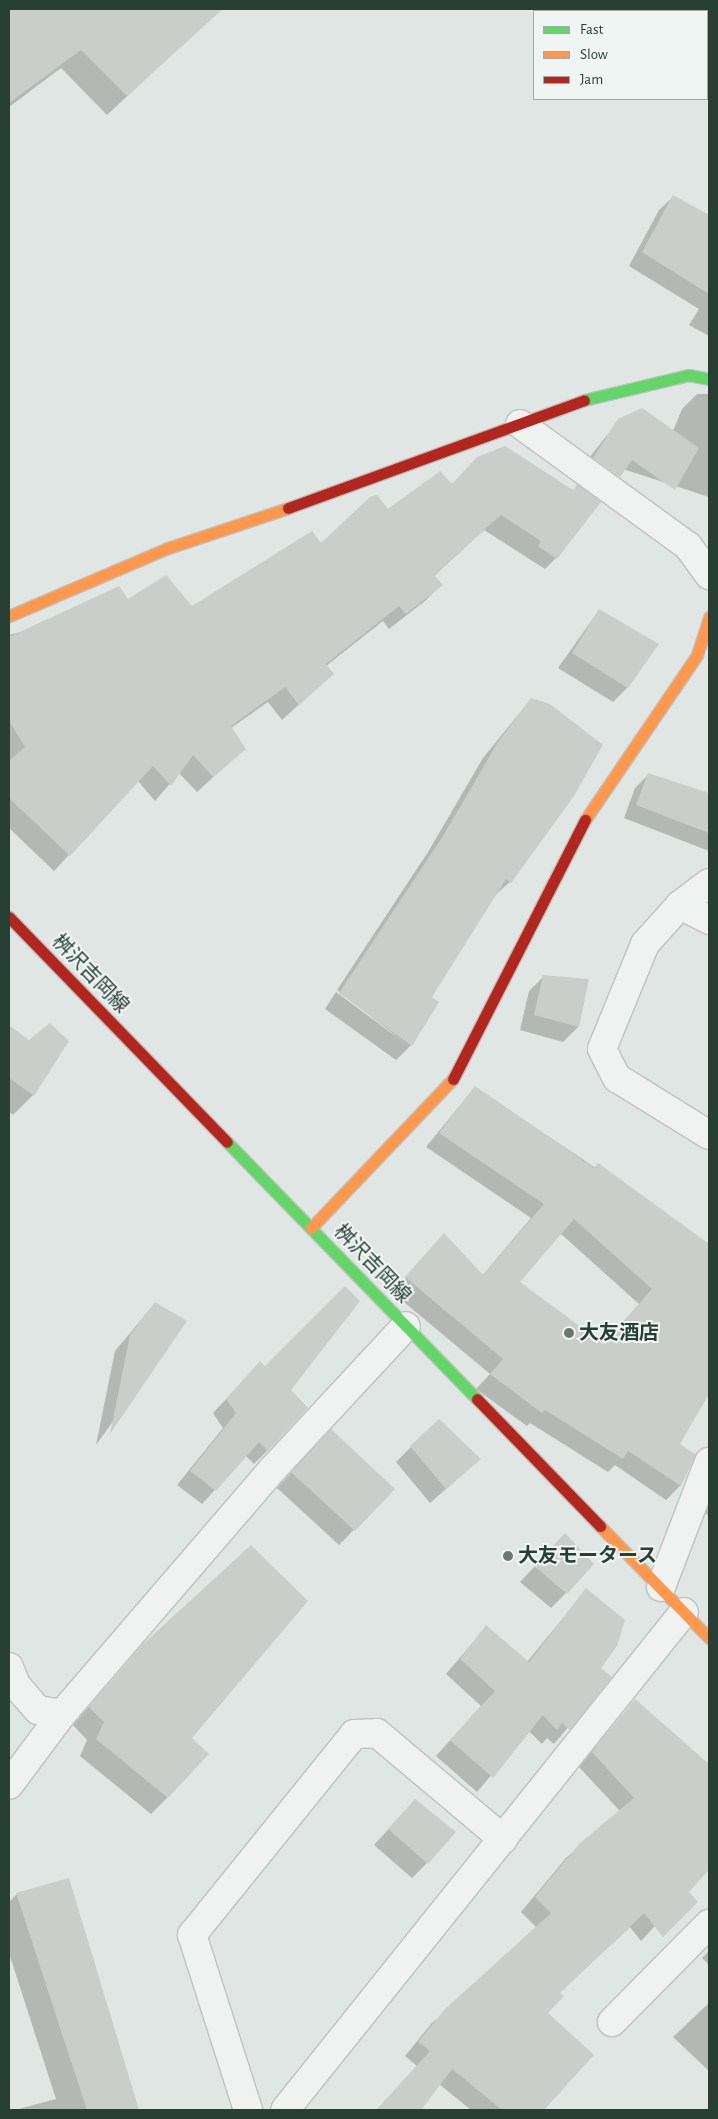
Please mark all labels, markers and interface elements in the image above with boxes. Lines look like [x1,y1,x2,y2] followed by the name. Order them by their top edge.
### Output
[533,10,708,100] legend
[580,22,603,37] text: Fast
[580,47,608,62] text: Slow
[580,72,603,87] text: Jam
[47,930,133,1018] street label: 桝沢吉岡線
[329,1220,415,1308] street label: 桝沢吉岡線
[579,1321,659,1345] place label: 大友酒店
[563,1327,575,1339] marker: 大友酒店
[518,1544,658,1568] place label: 大友モータース
[502,1550,514,1562] marker: 大友モータース

